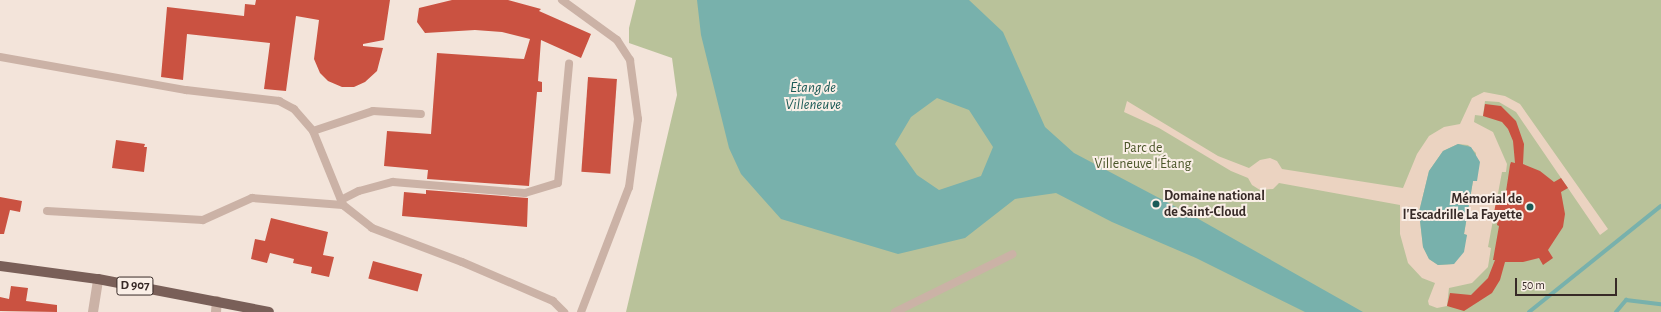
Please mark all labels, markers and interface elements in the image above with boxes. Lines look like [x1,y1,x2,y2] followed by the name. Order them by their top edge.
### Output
[785,78,841,113] water label: Étang de Villeneuve
[1095,140,1191,172] park label: Parc de Villeneuve l'Étang
[1164,188,1265,220] place label: Domaine national de Saint-Cloud
[1403,191,1522,224] place label: Mémorial de l'Escadrille La Fayette
[1151,199,1161,209] marker: Domaine national de Saint-Cloud
[1525,202,1535,212] marker: Mémorial de l'Escadrille La Fayette
[1517,270,1619,296] scale bar
[116,275,154,297] road number: D 907
[1522,279,1545,291] text: 50 m

